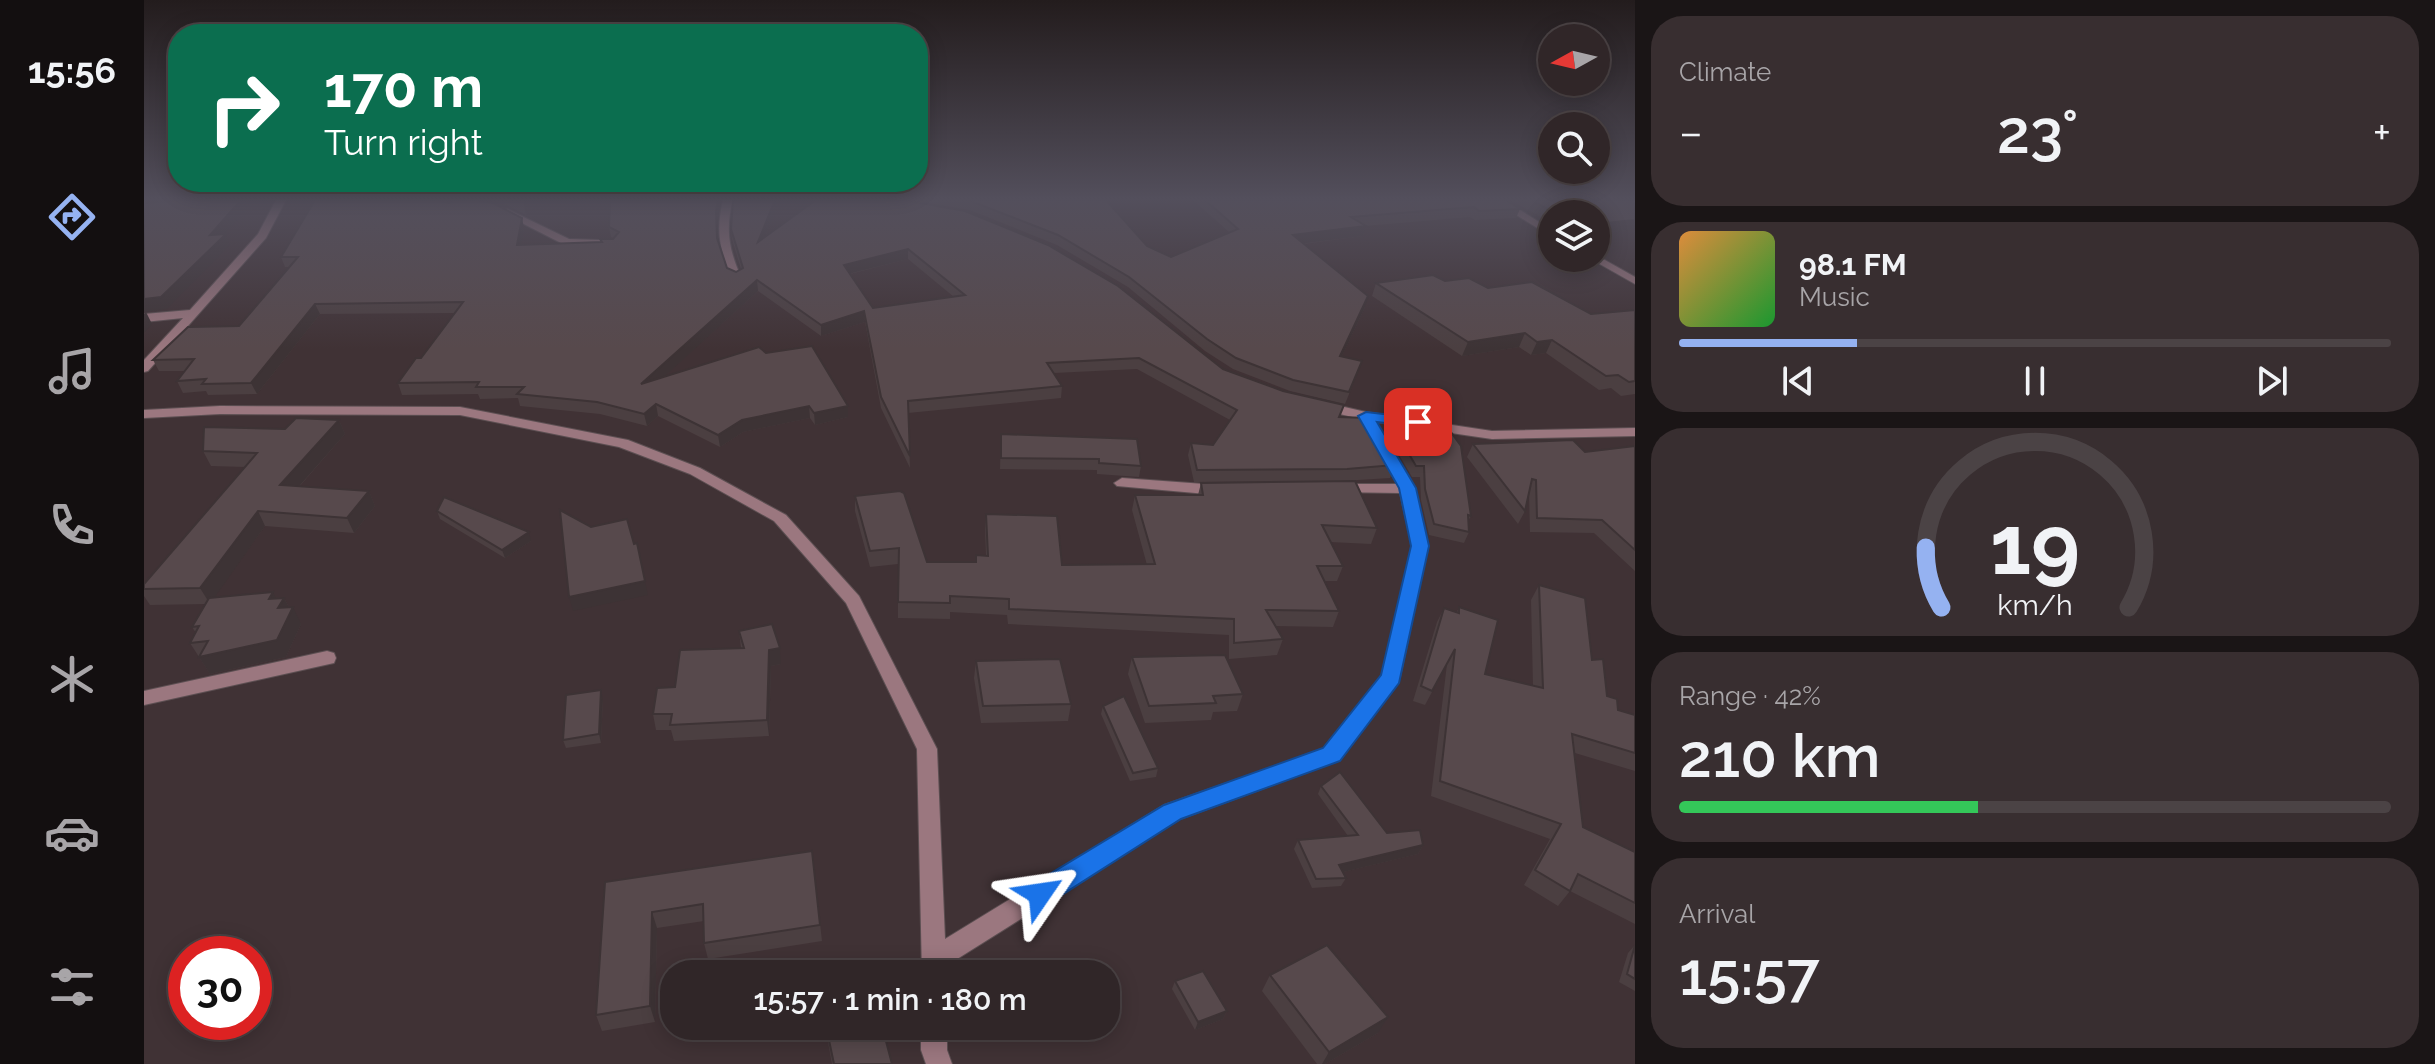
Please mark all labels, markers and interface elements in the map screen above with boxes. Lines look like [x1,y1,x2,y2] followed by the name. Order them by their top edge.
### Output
[1538,24,1610,96] north arrow
[1538,24,1610,272] map controls
[28,49,116,91] text: 15:56
[324,54,483,120] text: 170 m
[192,56,296,160] icon: right
[1679,57,1771,87] text: Climate
[1997,97,2078,167] text: 23°
[1679,107,1703,158] text: −
[2373,107,2391,158] text: +
[1538,112,1610,184] button: search
[324,121,483,163] text: Turn right
[44,189,100,245] icon: directions
[1538,200,1610,272] button: layers
[1799,247,1907,282] text: 98.1 FM
[1799,282,1870,312] text: Music
[44,343,100,399] icon: music
[1776,359,1820,403] icon: previous
[2013,359,2057,403] icon: pause
[2250,359,2294,403] icon: next
[1384,388,1452,456] pin
[1396,400,1440,444] icon: arrive
[1990,496,2080,593] text: 19
[44,497,100,553] icon: phone
[1997,588,2073,622] text: km/h
[44,651,100,707] icon: climate
[1679,681,1821,711] text: Range · 42%
[1679,721,1880,791] text: 210 km
[44,805,100,861] icon: car
[998,852,1082,936] position arrow
[1679,899,1755,929] text: Arrival
[168,936,272,1040] speed limit sign: 30
[1679,939,1820,1009] text: 15:57
[44,959,100,1015] icon: filters
[753,982,1027,1017] text: 15:57 · 1 min · 180 m

